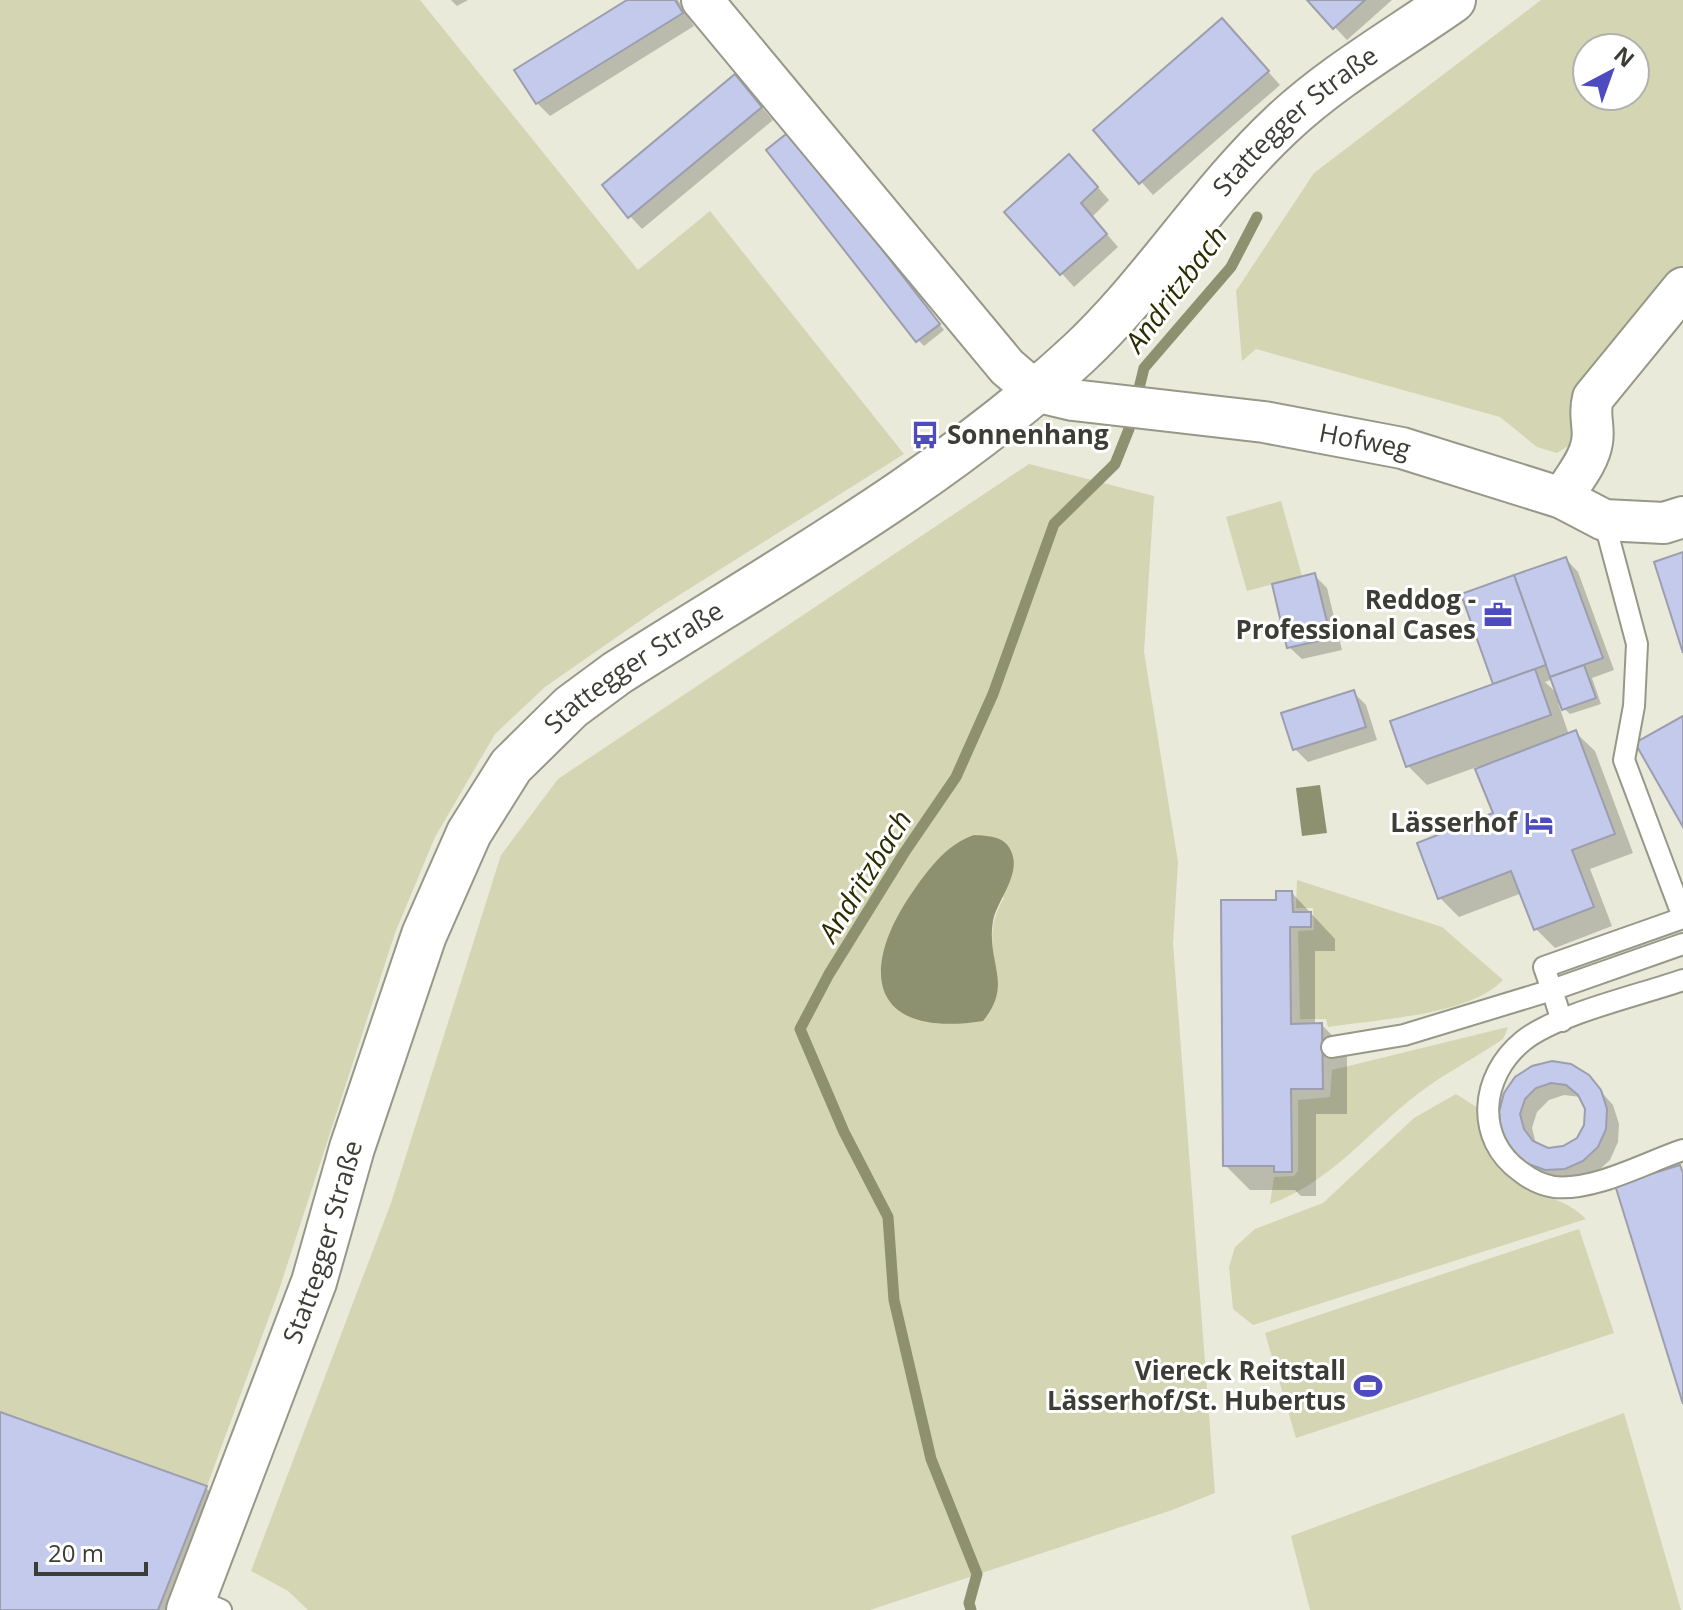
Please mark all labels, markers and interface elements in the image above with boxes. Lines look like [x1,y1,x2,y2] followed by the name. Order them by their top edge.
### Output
[1571,32,1651,112] north arrow
[1204,37,1384,203] street label: Stattegger Straße
[1608,39,1641,73] text: N
[1114,218,1235,361] water label: Andritzbach
[1316,414,1416,467] street label: Hofweg
[947,416,1109,452] place label: Sonnenhang
[910,420,940,450] bus stop icon: Sonnenhang
[1236,581,1476,647] place label: Reddog - Professional Cases
[535,592,730,741] street label: Stattegger Straße
[1483,600,1513,630] office icon: Reddog - Professional Cases
[808,802,920,950] water label: Andritzbach
[1390,804,1519,840] place label: Lässerhof
[1524,808,1554,838] hotel icon: Lässerhof
[273,1136,370,1348] street label: Stattegger Straße
[1047,1352,1346,1418] place label: Viereck Reitstall Lässerhof/St. Hubertus
[1353,1371,1383,1401] sports icon: Viereck Reitstall Lässerhof/St. Hubertus
[36,1526,146,1576] scale bar
[48,1536,104,1569] text: 20 m

